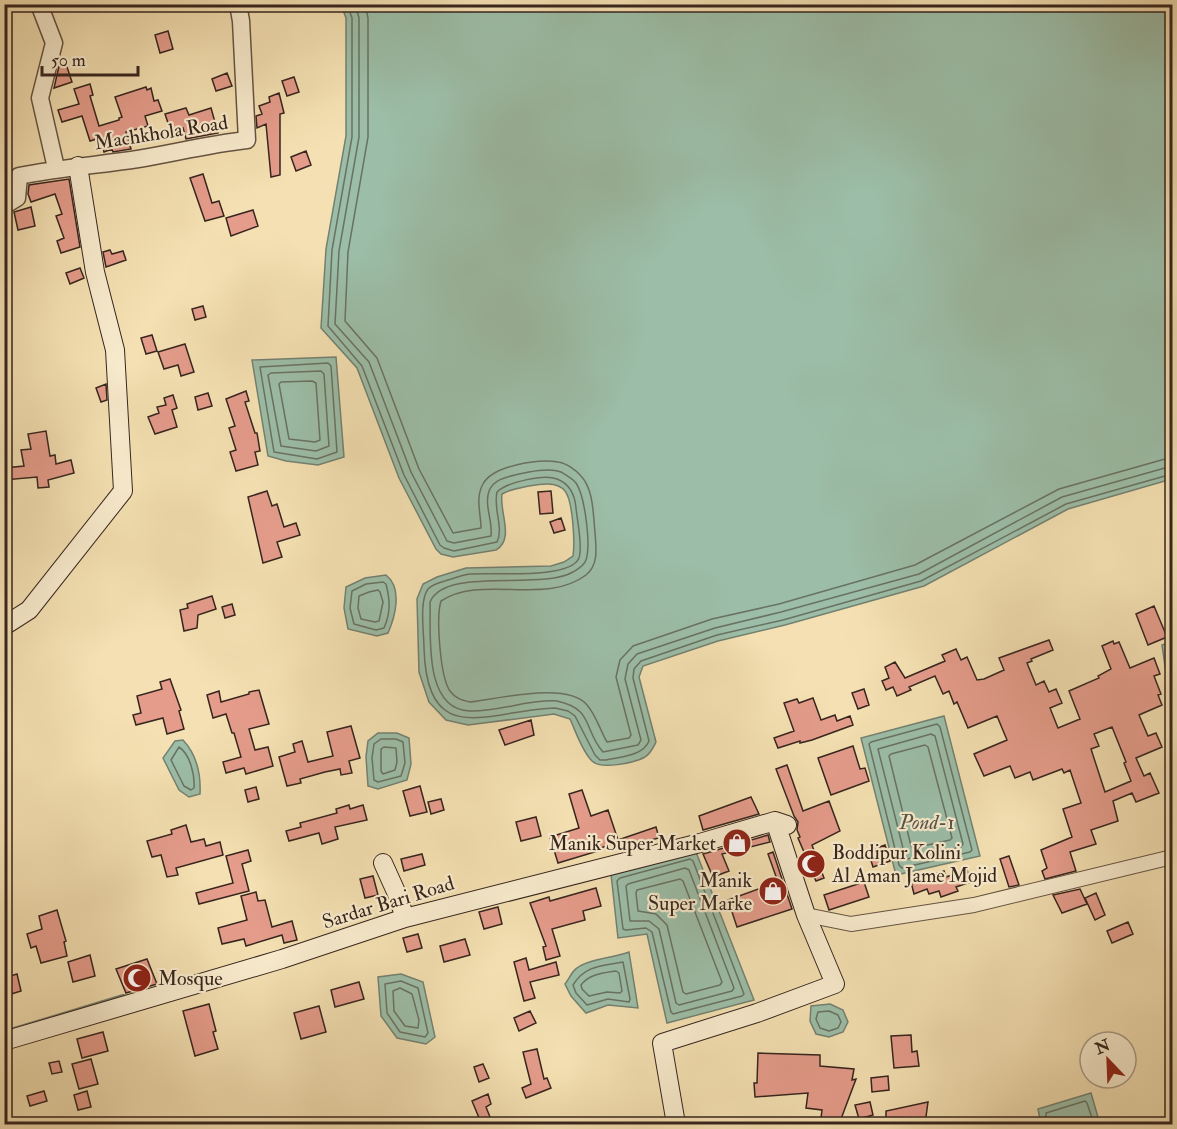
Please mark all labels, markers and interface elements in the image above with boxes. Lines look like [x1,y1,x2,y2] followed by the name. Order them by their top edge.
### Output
[42,39,138,77] scale bar
[51,49,86,72] text: 50 m
[93,110,230,155] street label: Machkhola Road
[898,809,955,836] water label: Pond-1
[721,827,753,859] shop icon: Manik Super Market
[549,831,717,857] place label: Manik Super Market
[831,840,997,888] place label: Boddipur Kolini Al Aman Jame Mojid
[795,848,827,880] mosque icon: Boddipur Kolini Al Aman Jame Mojid
[648,868,752,917] place label: Manik Super Marke
[319,871,457,934] street label: Sardar Bari Road
[757,875,789,907] shop icon: Manik Super Marke
[121,962,153,994] mosque icon: Mosque
[158,966,223,991] place label: Mosque
[1078,1030,1138,1090] north arrow
[1091,1035,1114,1060] text: N

